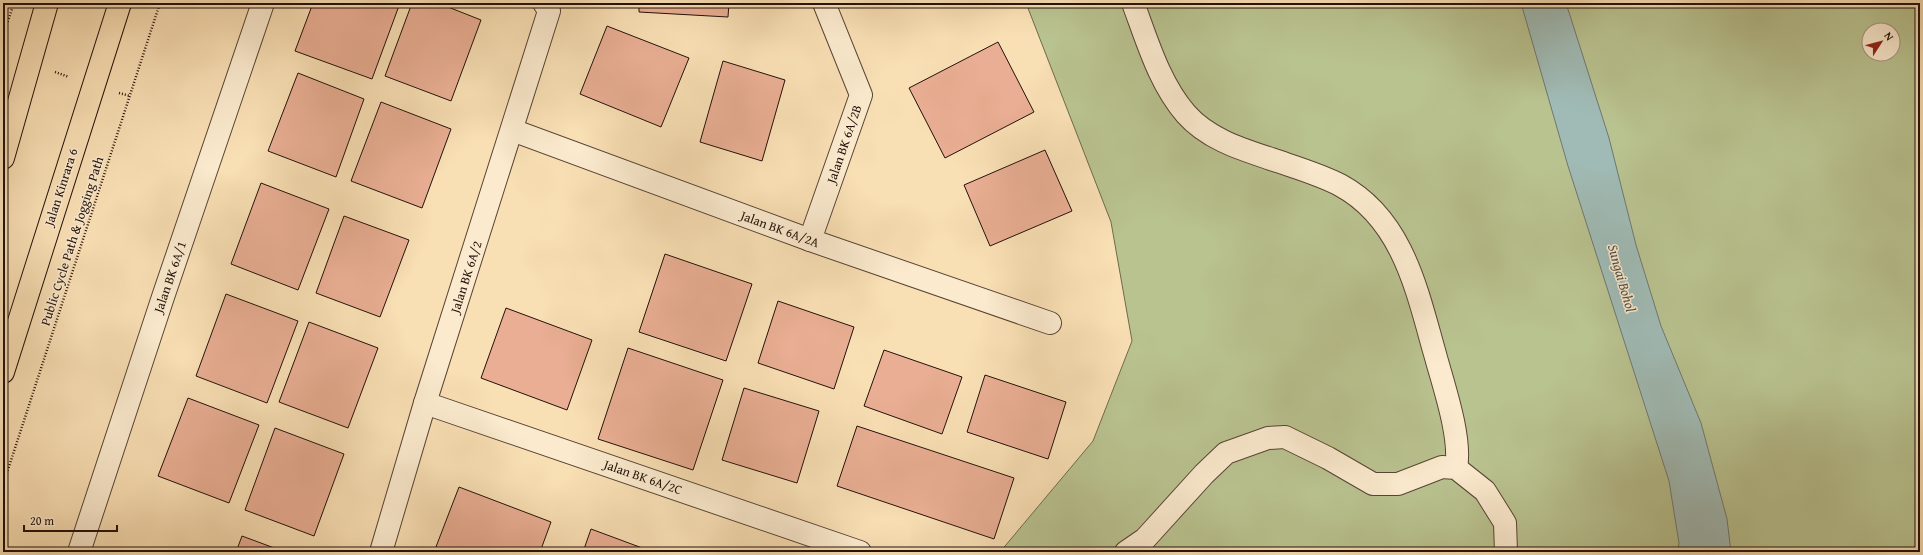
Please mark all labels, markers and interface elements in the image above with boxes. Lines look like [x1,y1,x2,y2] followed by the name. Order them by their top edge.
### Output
[1861,22,1901,62] north arrow
[1880,28,1898,44] text: N
[821,102,866,188] street label: Jalan BK 6A/2B
[39,146,83,230] street label: Jalan Kinrara 6
[36,153,109,328] street label: Public Cycle Path & Jogging Path
[736,205,822,252] street label: Jalan BK 6A/2A
[148,239,191,317] street label: Jalan BK 6A/1
[445,239,487,317] street label: Jalan BK 6A/2
[1603,242,1641,315] water label: Sungai Bohol
[599,454,685,499] street label: Jalan BK 6A/2C
[24,507,117,533] scale bar
[30,512,54,529] text: 20 m

